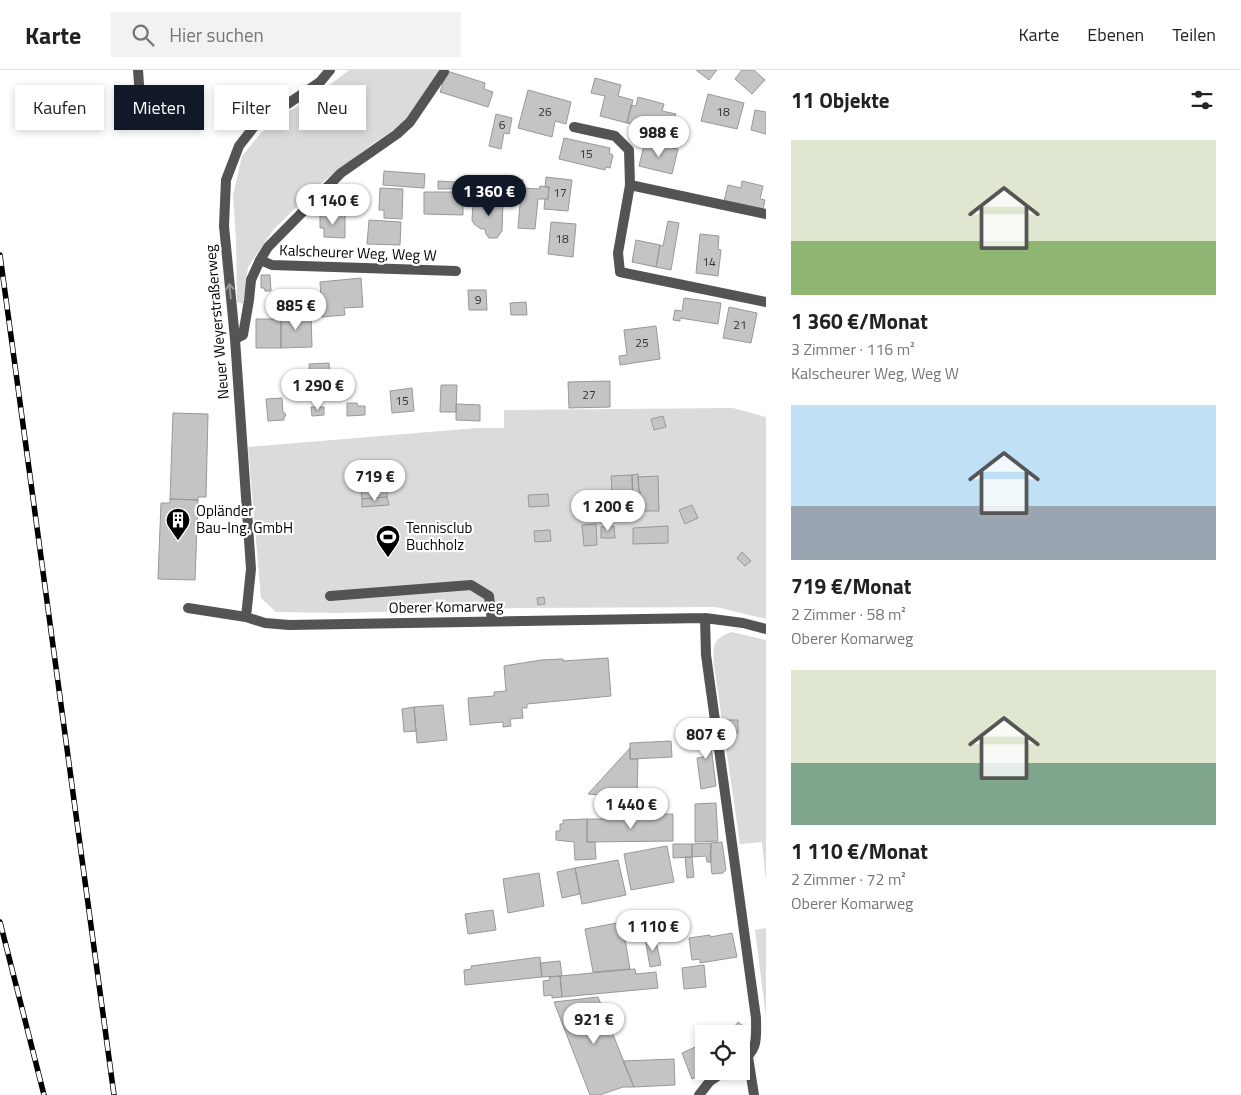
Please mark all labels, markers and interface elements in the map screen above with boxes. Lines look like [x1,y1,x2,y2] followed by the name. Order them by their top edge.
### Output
[111,12,461,57] search box
[25,17,81,53] text: Karte
[169,20,264,49] text: Hier suchen
[129,21,157,49] icon: search
[1018,21,1059,48] text: Karte
[1087,21,1144,48] text: Ebenen
[1172,21,1216,48] text: Teilen
[791,84,890,116] text: 11 Objekte
[15,85,104,130] chip: Kaufen
[114,85,204,130] chip: Mieten
[214,85,289,130] chip: Filter
[299,85,366,130] chip: Neu
[1188,86,1216,114] icon: filters
[538,102,552,121] house number: 26
[716,102,730,121] house number: 18
[499,115,506,134] house number: 6
[624,116,694,158] pin: 988 €
[639,120,679,144] text: 988 €
[579,144,593,163] house number: 15
[959,173,1049,263] icon: home
[443,174,535,217] pin: 1 360 €
[463,179,515,203] text: 1 360 €
[553,183,567,202] house number: 17
[287,184,379,226] pin: 1 140 €
[307,188,359,212] text: 1 140 €
[555,229,569,248] house number: 18
[279,238,437,267] street label: Kalscheurer Weg, Weg W
[198,244,235,400] street label: Neuer Weyerstraßerweg
[702,252,716,271] house number: 14
[225,283,235,299] one-way arrow
[261,288,331,331] pin: 885 €
[475,290,482,309] house number: 9
[276,293,316,317] text: 885 €
[791,305,928,337] text: 1 360 €/Monat
[733,315,747,334] house number: 21
[635,333,649,352] house number: 25
[791,337,915,361] text: 3 Zimmer · 116 m²
[791,361,959,385] text: Kalscheurer Weg, Weg W
[272,368,364,411] pin: 1 290 €
[292,373,344,397] text: 1 290 €
[582,385,596,404] house number: 27
[395,391,409,410] house number: 15
[959,438,1049,528] icon: home
[340,460,410,502] pin: 719 €
[355,464,395,488] text: 719 €
[562,490,654,532] pin: 1 200 €
[582,494,634,518] text: 1 200 €
[196,499,293,539] place label: Opländer Bau-Ing. GmbH
[165,507,191,541] building icon: Opländer Bau-Ing. GmbH
[406,516,472,556] place label: Tennisclub Buchholz
[375,524,401,558] sports icon: Tennisclub Buchholz
[791,570,912,602] text: 719 €/Monat
[389,594,504,619] street label: Oberer Komarweg
[791,602,906,626] text: 2 Zimmer · 58 m²
[791,626,913,650] text: Oberer Komarweg
[959,703,1049,793] icon: home
[671,718,741,760] pin: 807 €
[686,722,726,746] text: 807 €
[585,788,677,830] pin: 1 440 €
[605,792,657,816] text: 1 440 €
[791,835,928,867] text: 1 110 €/Monat
[791,867,906,891] text: 2 Zimmer · 72 m²
[791,891,913,915] text: Oberer Komarweg
[607,910,699,952] pin: 1 110 €
[627,914,679,938] text: 1 110 €
[559,1002,629,1045] pin: 921 €
[574,1007,614,1031] text: 921 €
[695,1025,750,1080] map controls
[695,1025,750,1080] button: locate

